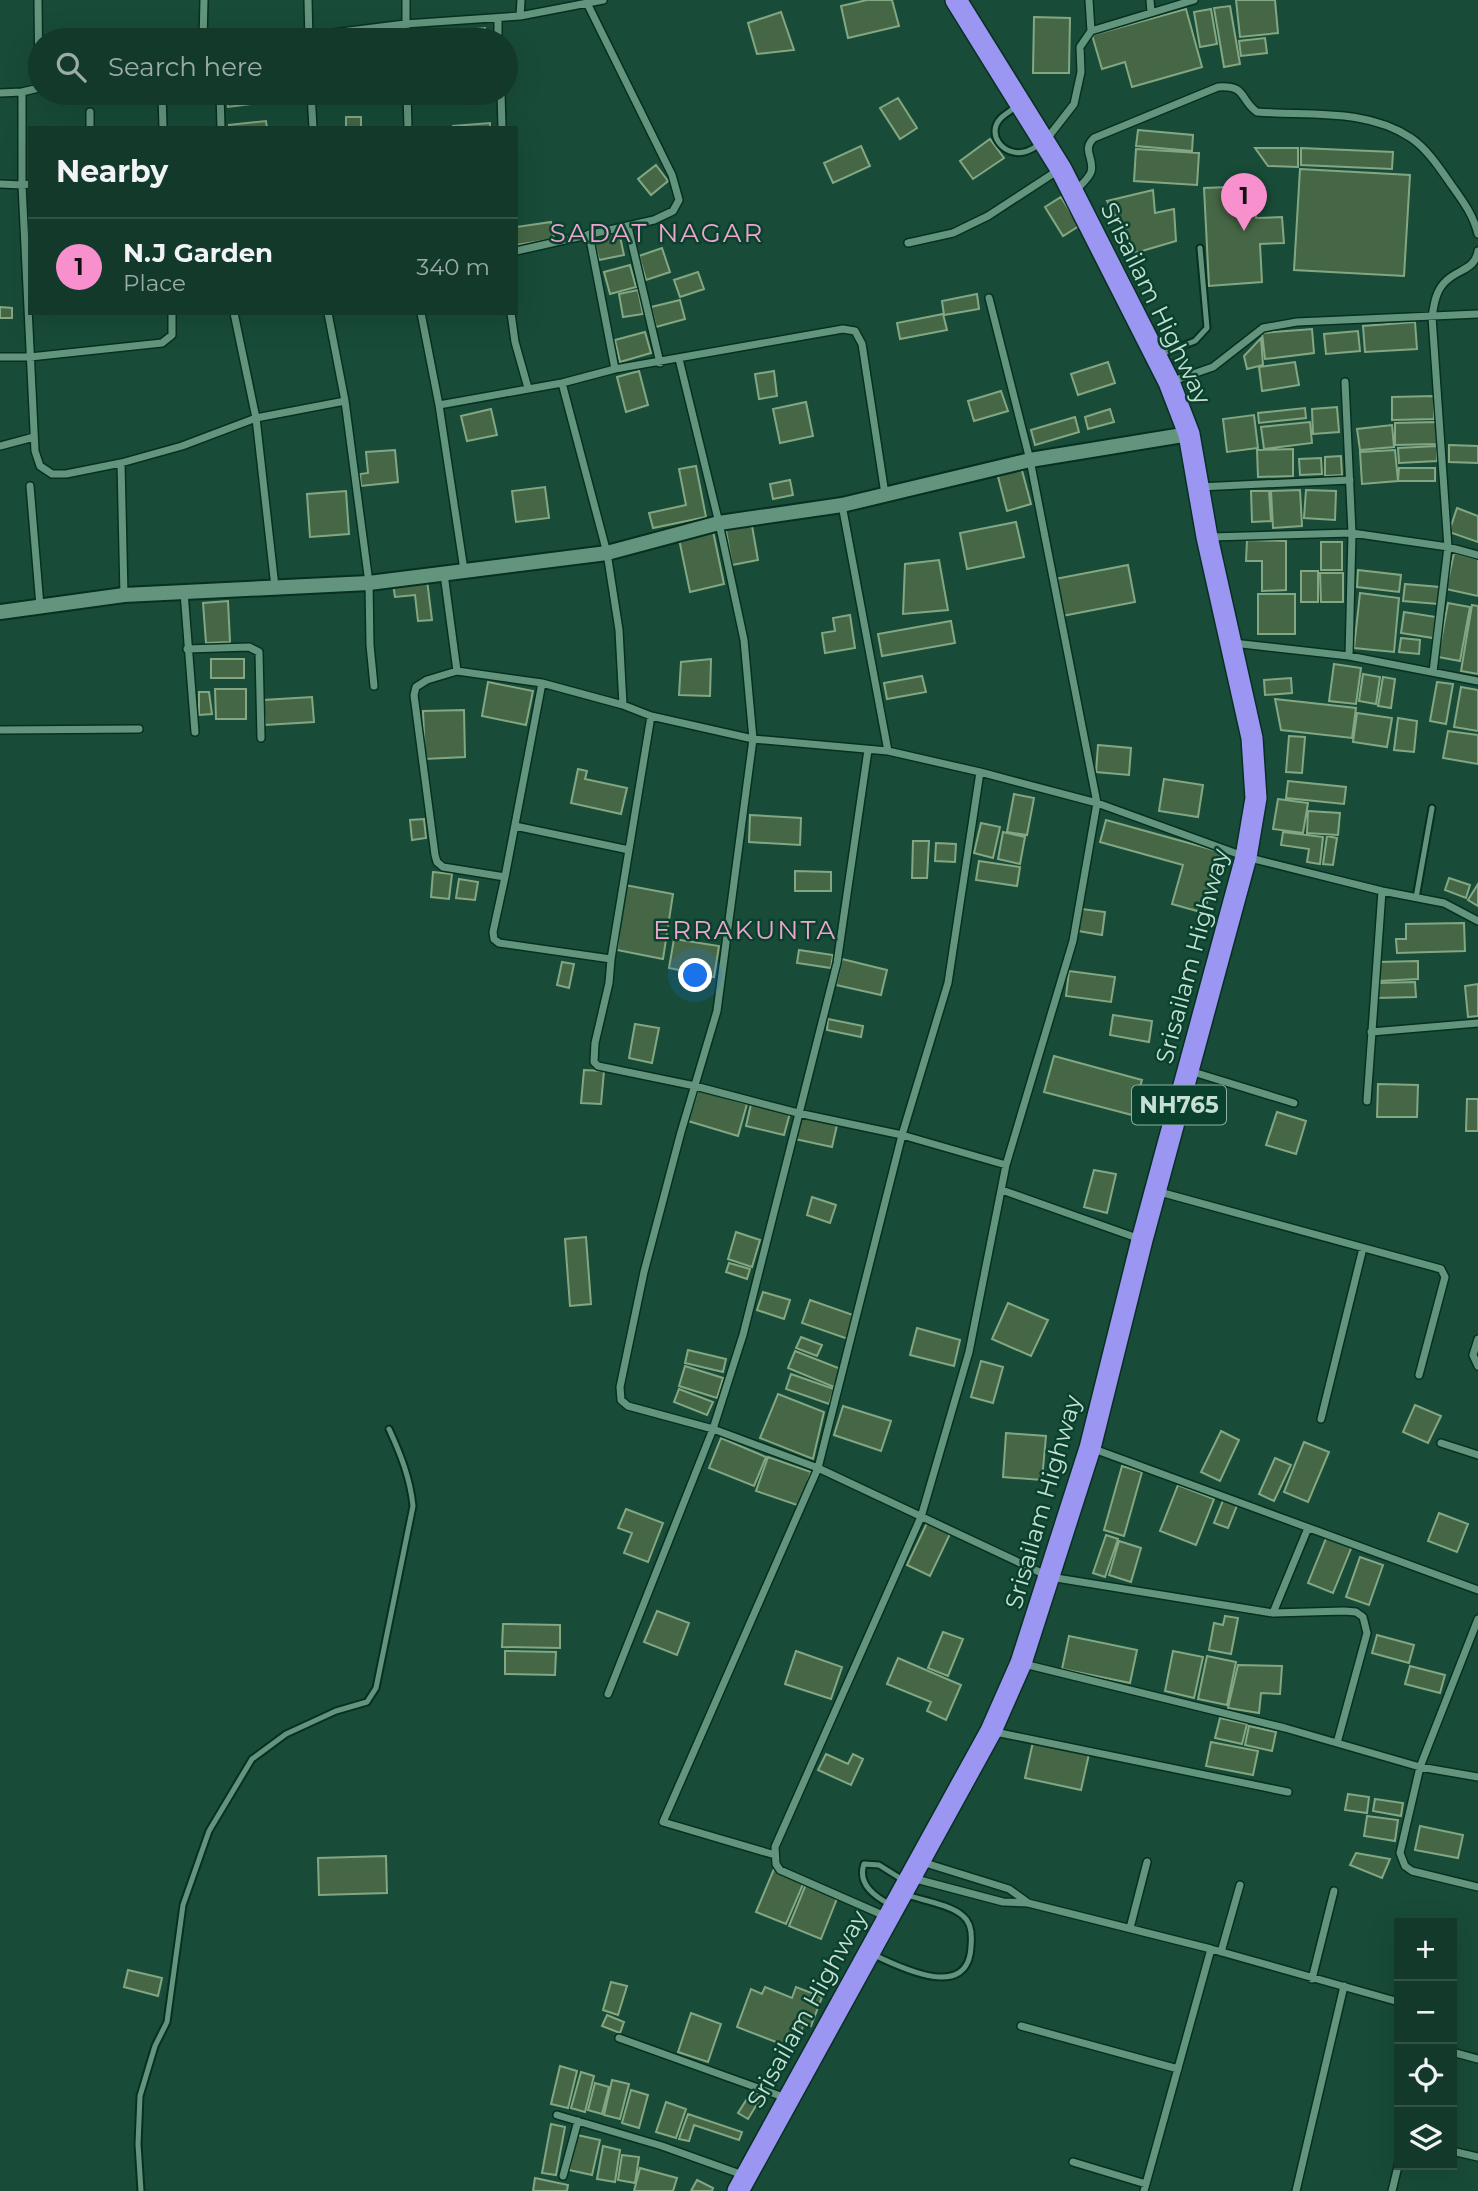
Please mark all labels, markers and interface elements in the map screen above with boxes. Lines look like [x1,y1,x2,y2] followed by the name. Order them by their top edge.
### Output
[28,28,518,105] search box
[52,48,90,86] icon: search
[108,51,263,83] text: Search here
[56,153,168,190] text: Nearby
[1221,173,1267,231] pin: 1
[1095,197,1217,409] street label: Srisailam Highway
[550,217,764,249] district label: SADAT NAGAR
[123,237,273,269] text: N.J Garden
[74,253,84,281] text: 1
[416,253,490,281] text: 340 m
[123,269,186,297] text: Place
[1149,845,1235,1067] street label: Srisailam Highway
[653,914,837,946] district label: ERRAKUNTA
[678,958,712,992] your location
[1132,1086,1226,1124] road number: NH765
[999,1392,1087,1612] street label: Srisailam Highway
[741,1905,873,2113] street label: Srisailam Highway
[1394,1918,1457,2170] map controls
[1394,1918,1457,1981] button: +
[1394,1981,1457,2044] button: −
[1394,2044,1457,2107] button: locate
[1394,2107,1457,2170] button: layers

